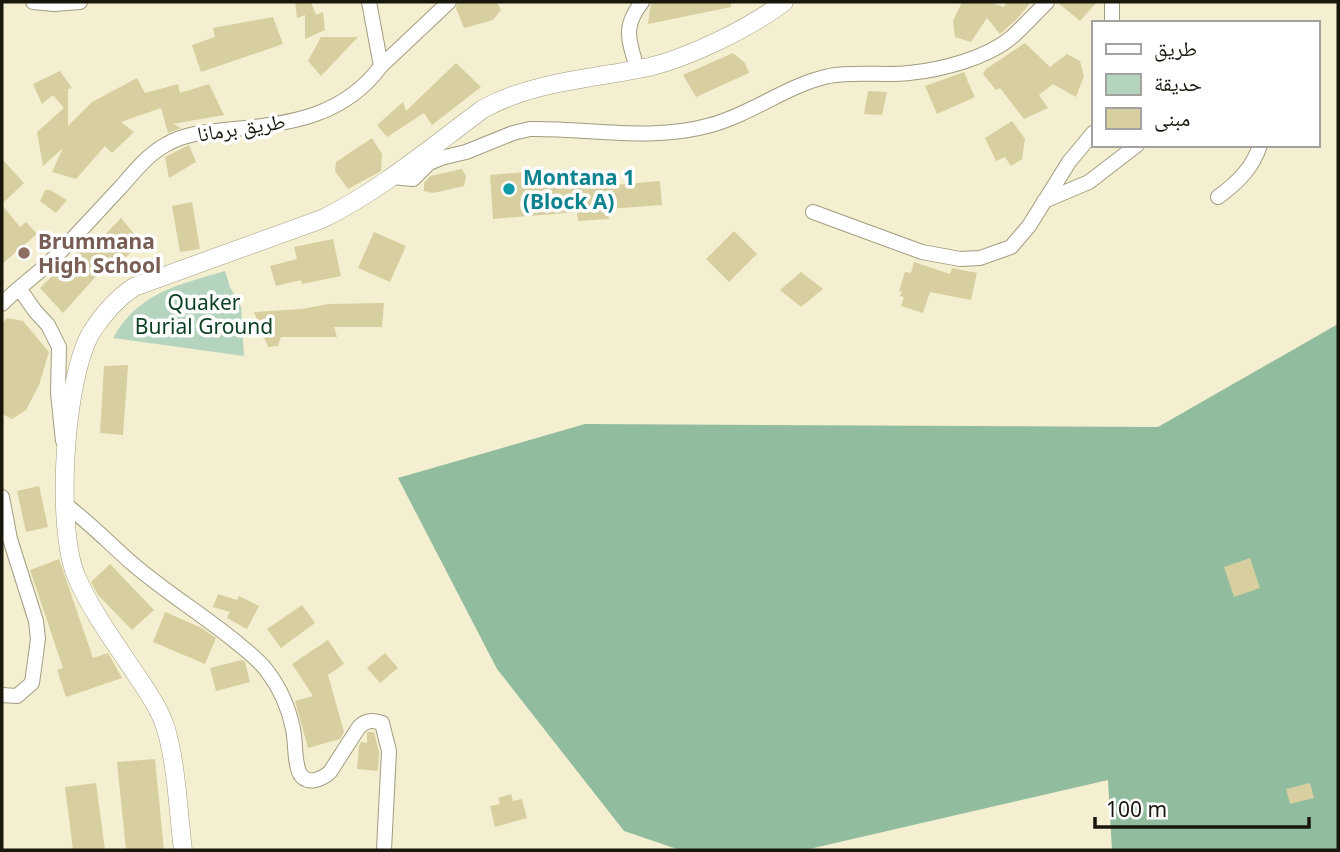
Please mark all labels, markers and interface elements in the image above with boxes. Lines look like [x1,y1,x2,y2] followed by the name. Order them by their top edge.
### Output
[1092,21,1319,147] legend
[1154,34,1197,62] text: طريق
[1154,69,1202,97] text: حديقة
[1154,104,1190,132] text: مبنى
[195,106,287,148] street label: طريق برمانا
[523,163,635,215] place label: Montana 1 (Block A)
[501,181,517,197] marker: Montana 1 (Block A)
[38,227,161,279] place label: Brummana High School
[16,245,32,261] marker: Brummana High School
[135,288,273,340] park label: Quaker Burial Ground
[1095,786,1308,830] scale bar
[1106,795,1167,823] text: 100 m

